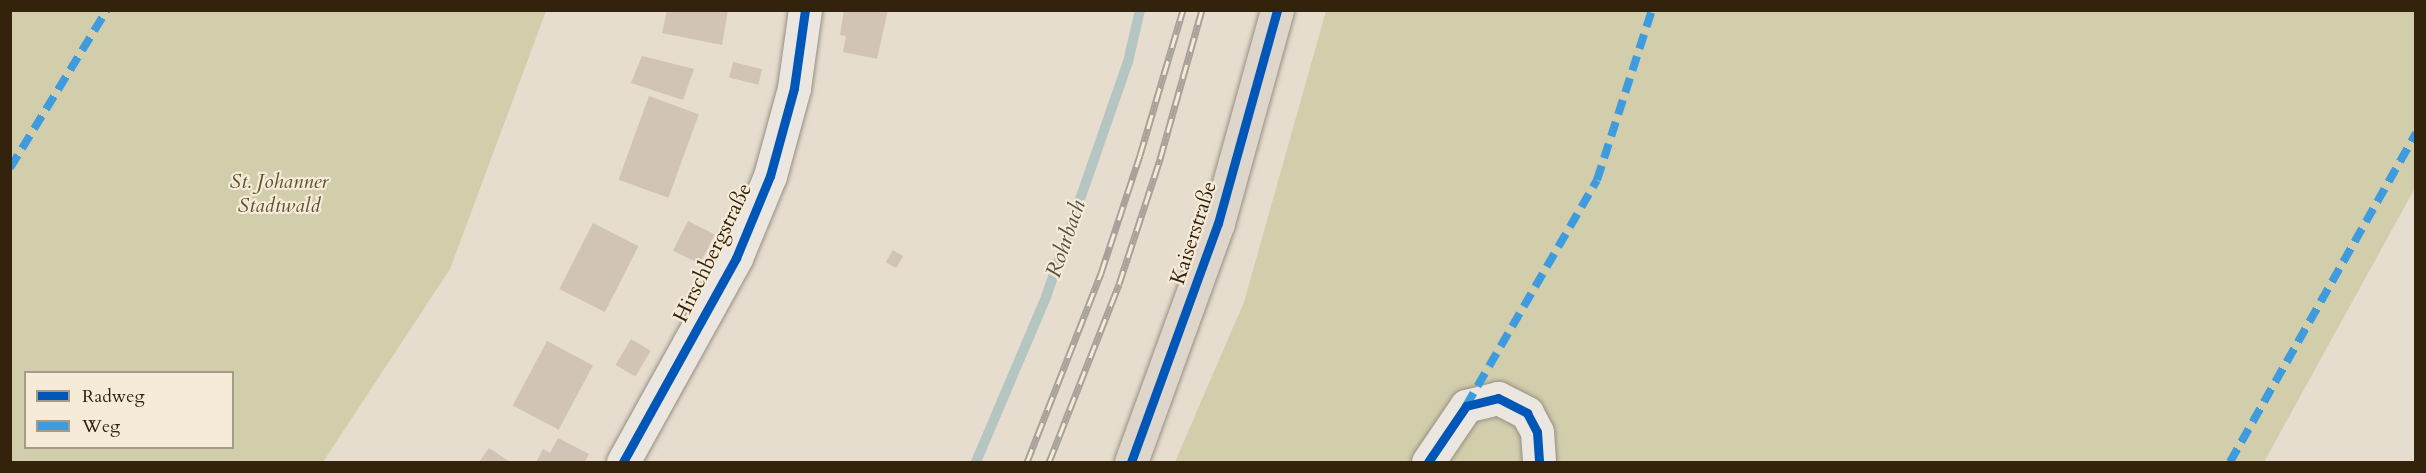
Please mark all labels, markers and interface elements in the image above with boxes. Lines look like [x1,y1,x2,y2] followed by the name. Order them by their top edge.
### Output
[230,169,328,219] park label: St. Johanner Stadtwald
[1165,178,1223,288] street label: Kaiserstraße
[668,179,758,327] street label: Hirschbergstraße
[1040,197,1092,281] water label: Rohrbach
[24,371,234,449] legend
[82,384,145,409] text: Radweg
[82,414,120,439] text: Weg

